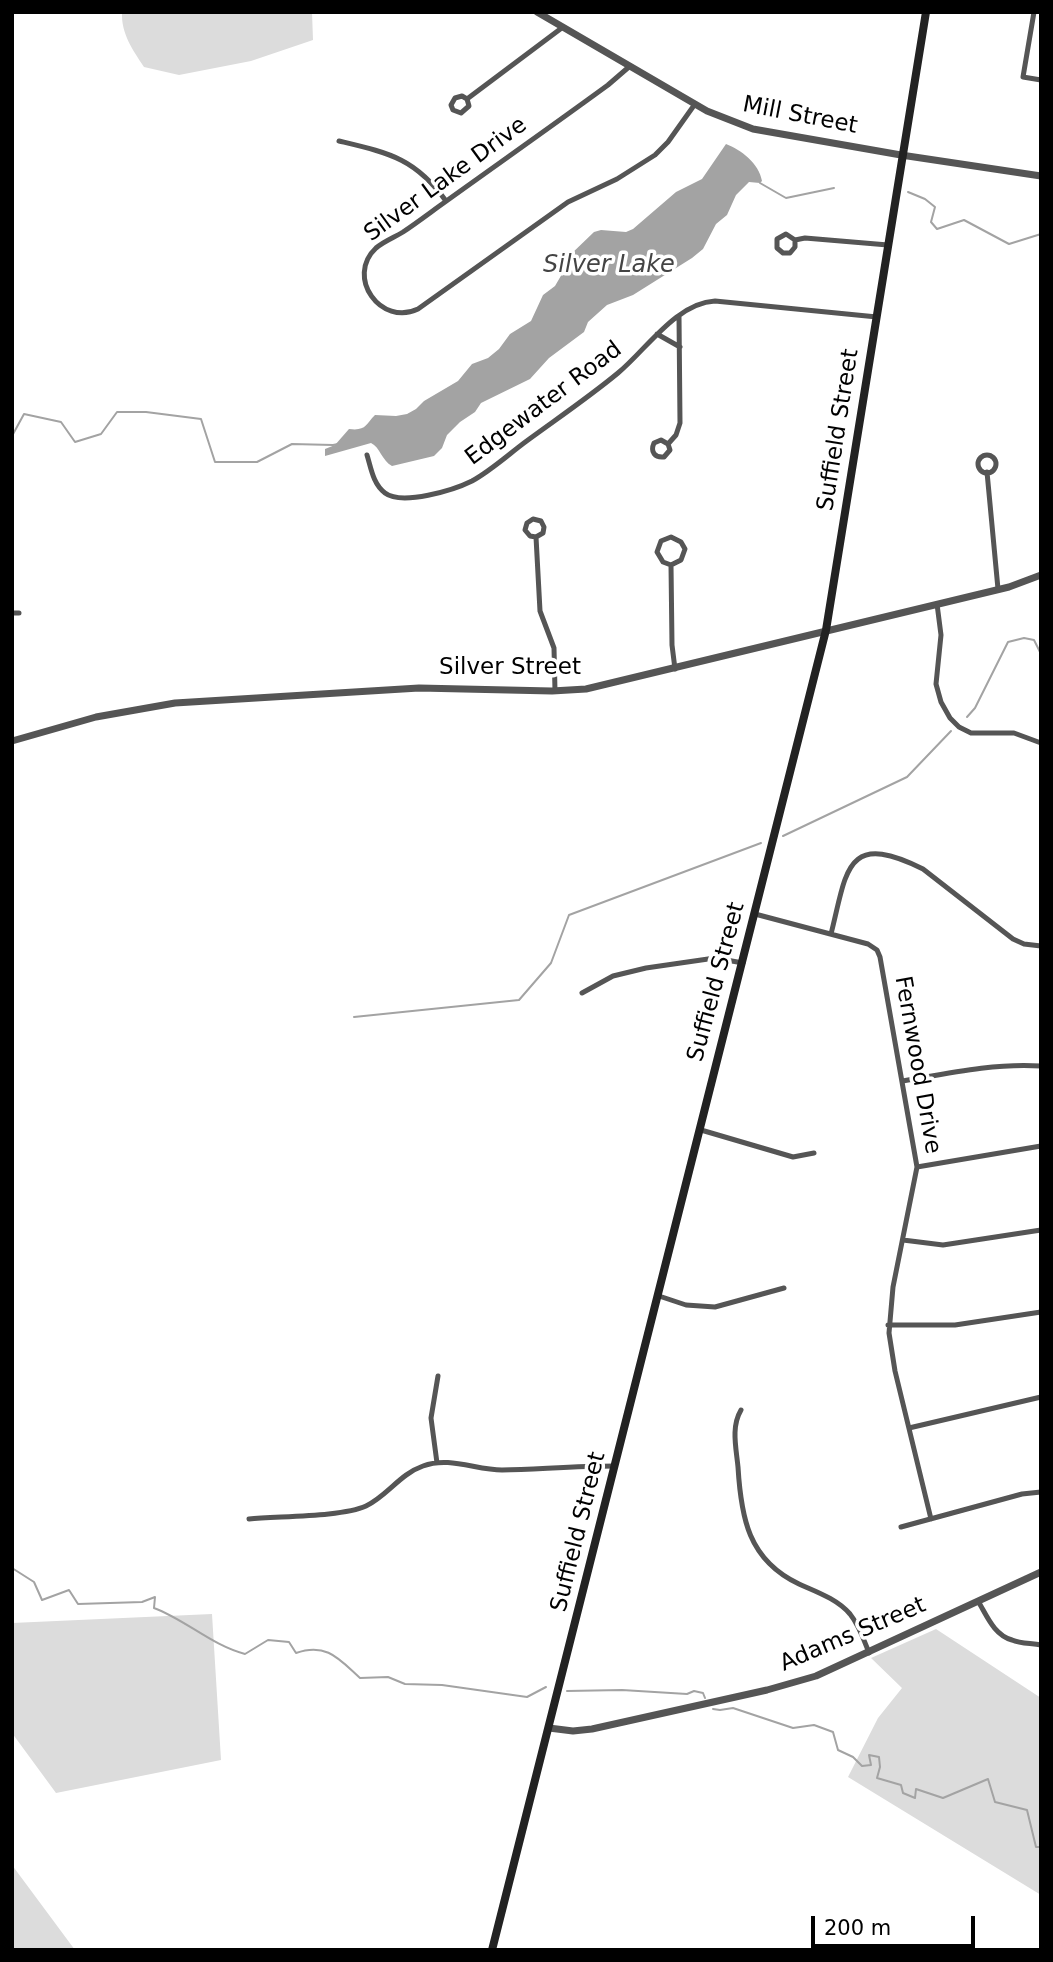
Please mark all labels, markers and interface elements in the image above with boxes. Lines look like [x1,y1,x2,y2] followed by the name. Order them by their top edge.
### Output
[740,91,860,141] street label: Mill Street
[359,112,533,248] street label: Silver Lake Drive
[543,252,675,280] water label: Silver Lake
[460,336,628,472] street label: Edgewater Road
[813,347,865,513] street label: Suffield Street
[439,654,581,682] street label: Silver Street
[682,899,752,1065] street label: Suffield Street
[888,974,946,1156] street label: Fernwood Drive
[546,1449,612,1615] street label: Suffield Street
[776,1592,930,1678] street label: Adams Street
[815,1902,979,1946] scale bar
[824,1916,891,1940] text: 200 m

